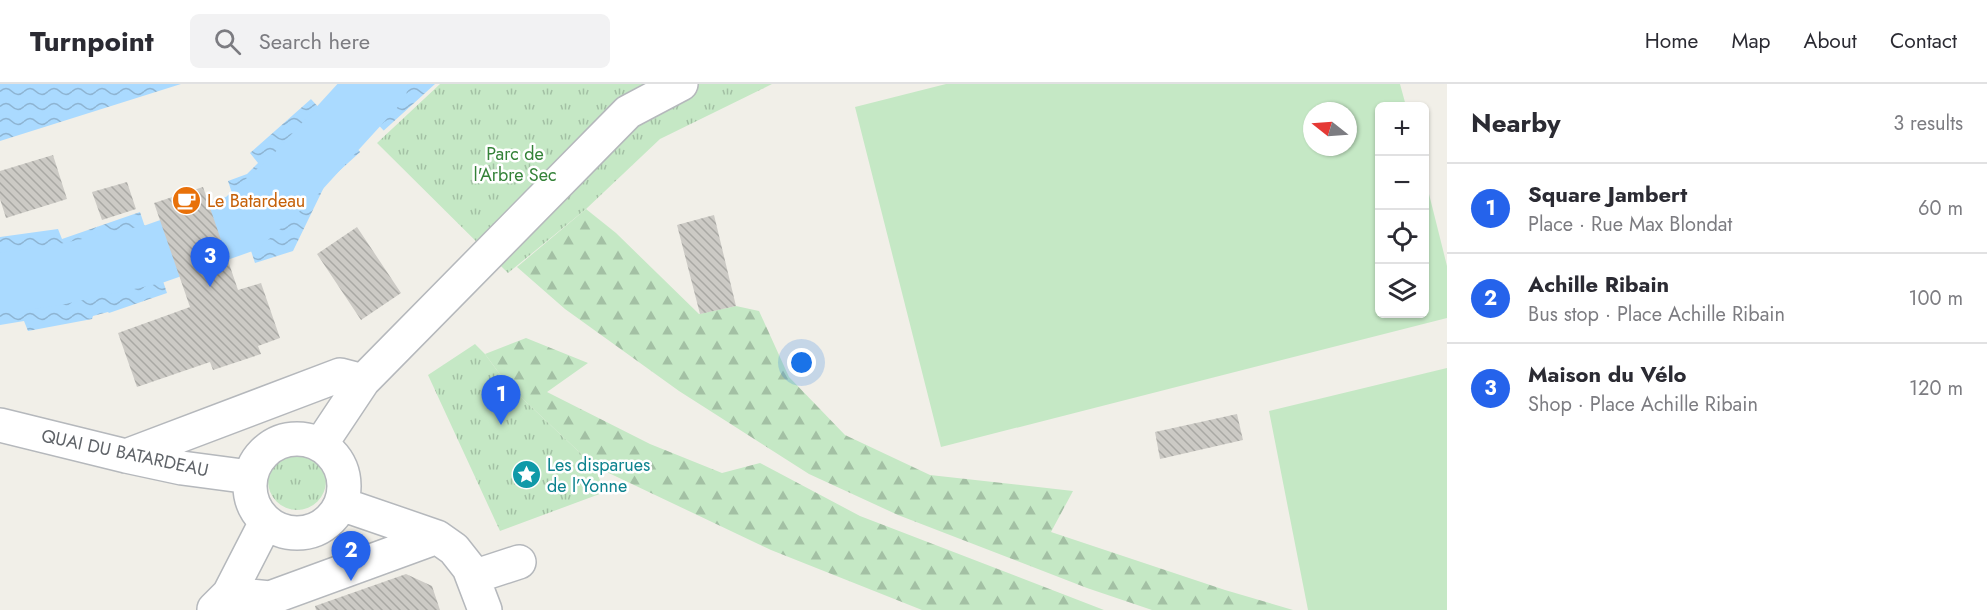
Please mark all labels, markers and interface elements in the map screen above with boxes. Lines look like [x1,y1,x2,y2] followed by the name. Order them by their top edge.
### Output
[190,14,610,68] search box
[30,21,154,62] text: Turnpoint
[211,25,244,58] icon: search
[259,25,370,57] text: Search here
[1645,26,1698,56] text: Home
[1731,26,1771,56] text: Map
[1804,26,1857,56] text: About
[1890,26,1957,56] text: Contact
[1303,102,1357,156] north arrow
[1375,102,1429,318] map controls
[1375,102,1429,156] button: +
[1471,104,1560,142] text: Nearby
[1893,109,1963,138] text: 3 results
[473,141,557,188] park label: Parc de l'Arbre Sec
[1375,156,1429,210] button: −
[1528,178,1687,210] text: Square Jambert
[170,185,202,217] cafe icon: Le Batardeau
[207,188,305,214] place label: Le Batardeau
[1485,194,1496,223] text: 1
[1918,194,1963,223] text: 60 m
[1375,210,1429,264] button: locate
[1528,210,1732,239] text: Place · Rue Max Blondat
[190,238,230,287] pin: 3
[1375,264,1429,318] button: layers
[1528,268,1669,300] text: Achille Ribain
[1484,284,1497,313] text: 2
[1908,284,1963,313] text: 100 m
[1528,300,1785,329] text: Bus stop · Place Achille Ribain
[787,348,816,377] your location
[1528,358,1687,390] text: Maison du Vélo
[1484,374,1497,403] text: 3
[1909,374,1963,403] text: 120 m
[482,376,520,425] pin: 1
[1528,390,1758,419] text: Shop · Place Achille Ribain
[39,423,211,483] street label: QUAI DU BATARDEAU
[547,452,650,499] place label: Les disparues de l’Yonne
[510,459,542,491] place icon: Les disparues de l’Yonne
[332,532,370,581] pin: 2

